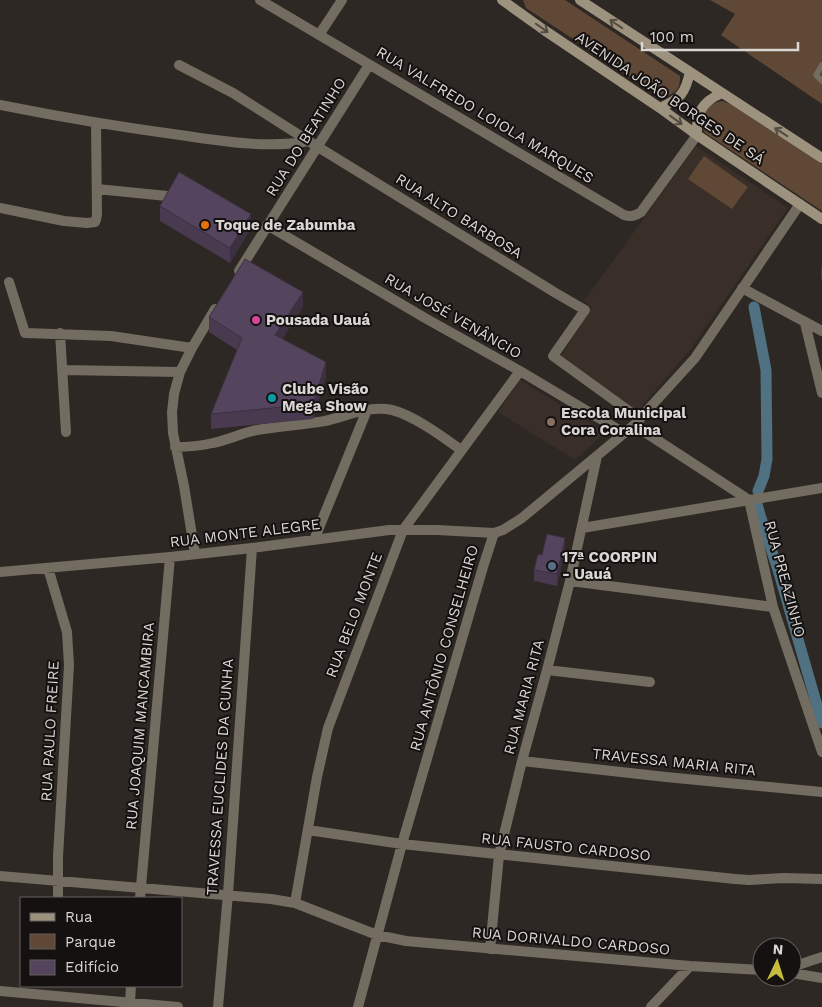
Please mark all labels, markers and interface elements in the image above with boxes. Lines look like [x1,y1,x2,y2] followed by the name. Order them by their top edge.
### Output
[609,19,623,29] one-way arrow
[642,20,798,52] scale bar
[535,23,549,33] one-way arrow
[572,28,768,168] street label: AVENIDA JOÃO BORGES DE SÁ
[650,28,694,46] text: 100 m
[373,43,597,187] street label: RUA VALFREDO LOIOLA MARQUES
[262,74,350,200] street label: RUA DO BEATINHO
[669,115,683,125] one-way arrow
[775,127,789,137] one-way arrow
[392,170,526,262] street label: RUA ALTO BARBOSA
[215,216,356,234] place label: Toque de Zabumba
[199,219,211,231] marker: Toque de Zabumba
[381,269,525,363] street label: RUA JOSÉ VENÂNCIO
[266,311,370,329] place label: Pousada Uauá
[250,314,262,326] marker: Pousada Uauá
[282,380,369,415] place label: Clube Visão Mega Show
[266,392,278,404] marker: Clube Visão Mega Show
[561,404,686,439] place label: Escola Municipal Cora Coralina
[545,416,557,428] marker: Escola Municipal Cora Coralina
[169,515,321,551] street label: RUA MONTE ALEGRE
[761,519,809,639] street label: RUA PREAZINHO
[405,543,482,753] street label: RUA ANTÔNIO CONSELHEIRO
[562,548,657,583] place label: 17ª COORPIN - Uauá
[322,550,386,680] street label: RUA BELO MONTE
[546,560,558,572] marker: 17ª COORPIN - Uauá
[122,621,158,831] street label: RUA JOAQUIM MANCAMBIRA
[500,637,548,756] street label: RUA MARIA RITA
[203,658,237,896] street label: TRAVESSA EUCLIDES DA CUNHA
[37,660,63,802] street label: RUA PAULO FREIRE
[591,744,757,780] street label: TRAVESSA MARIA RITA
[480,829,652,865] street label: RUA FAUSTO CARDOSO
[20,897,182,987] legend
[65,908,93,926] text: Rua
[471,923,671,959] street label: RUA DORIVALDO CARDOSO
[65,933,116,951] text: Parque
[752,937,802,987] north arrow
[772,941,784,957] text: N
[65,958,119,976] text: Edifício

